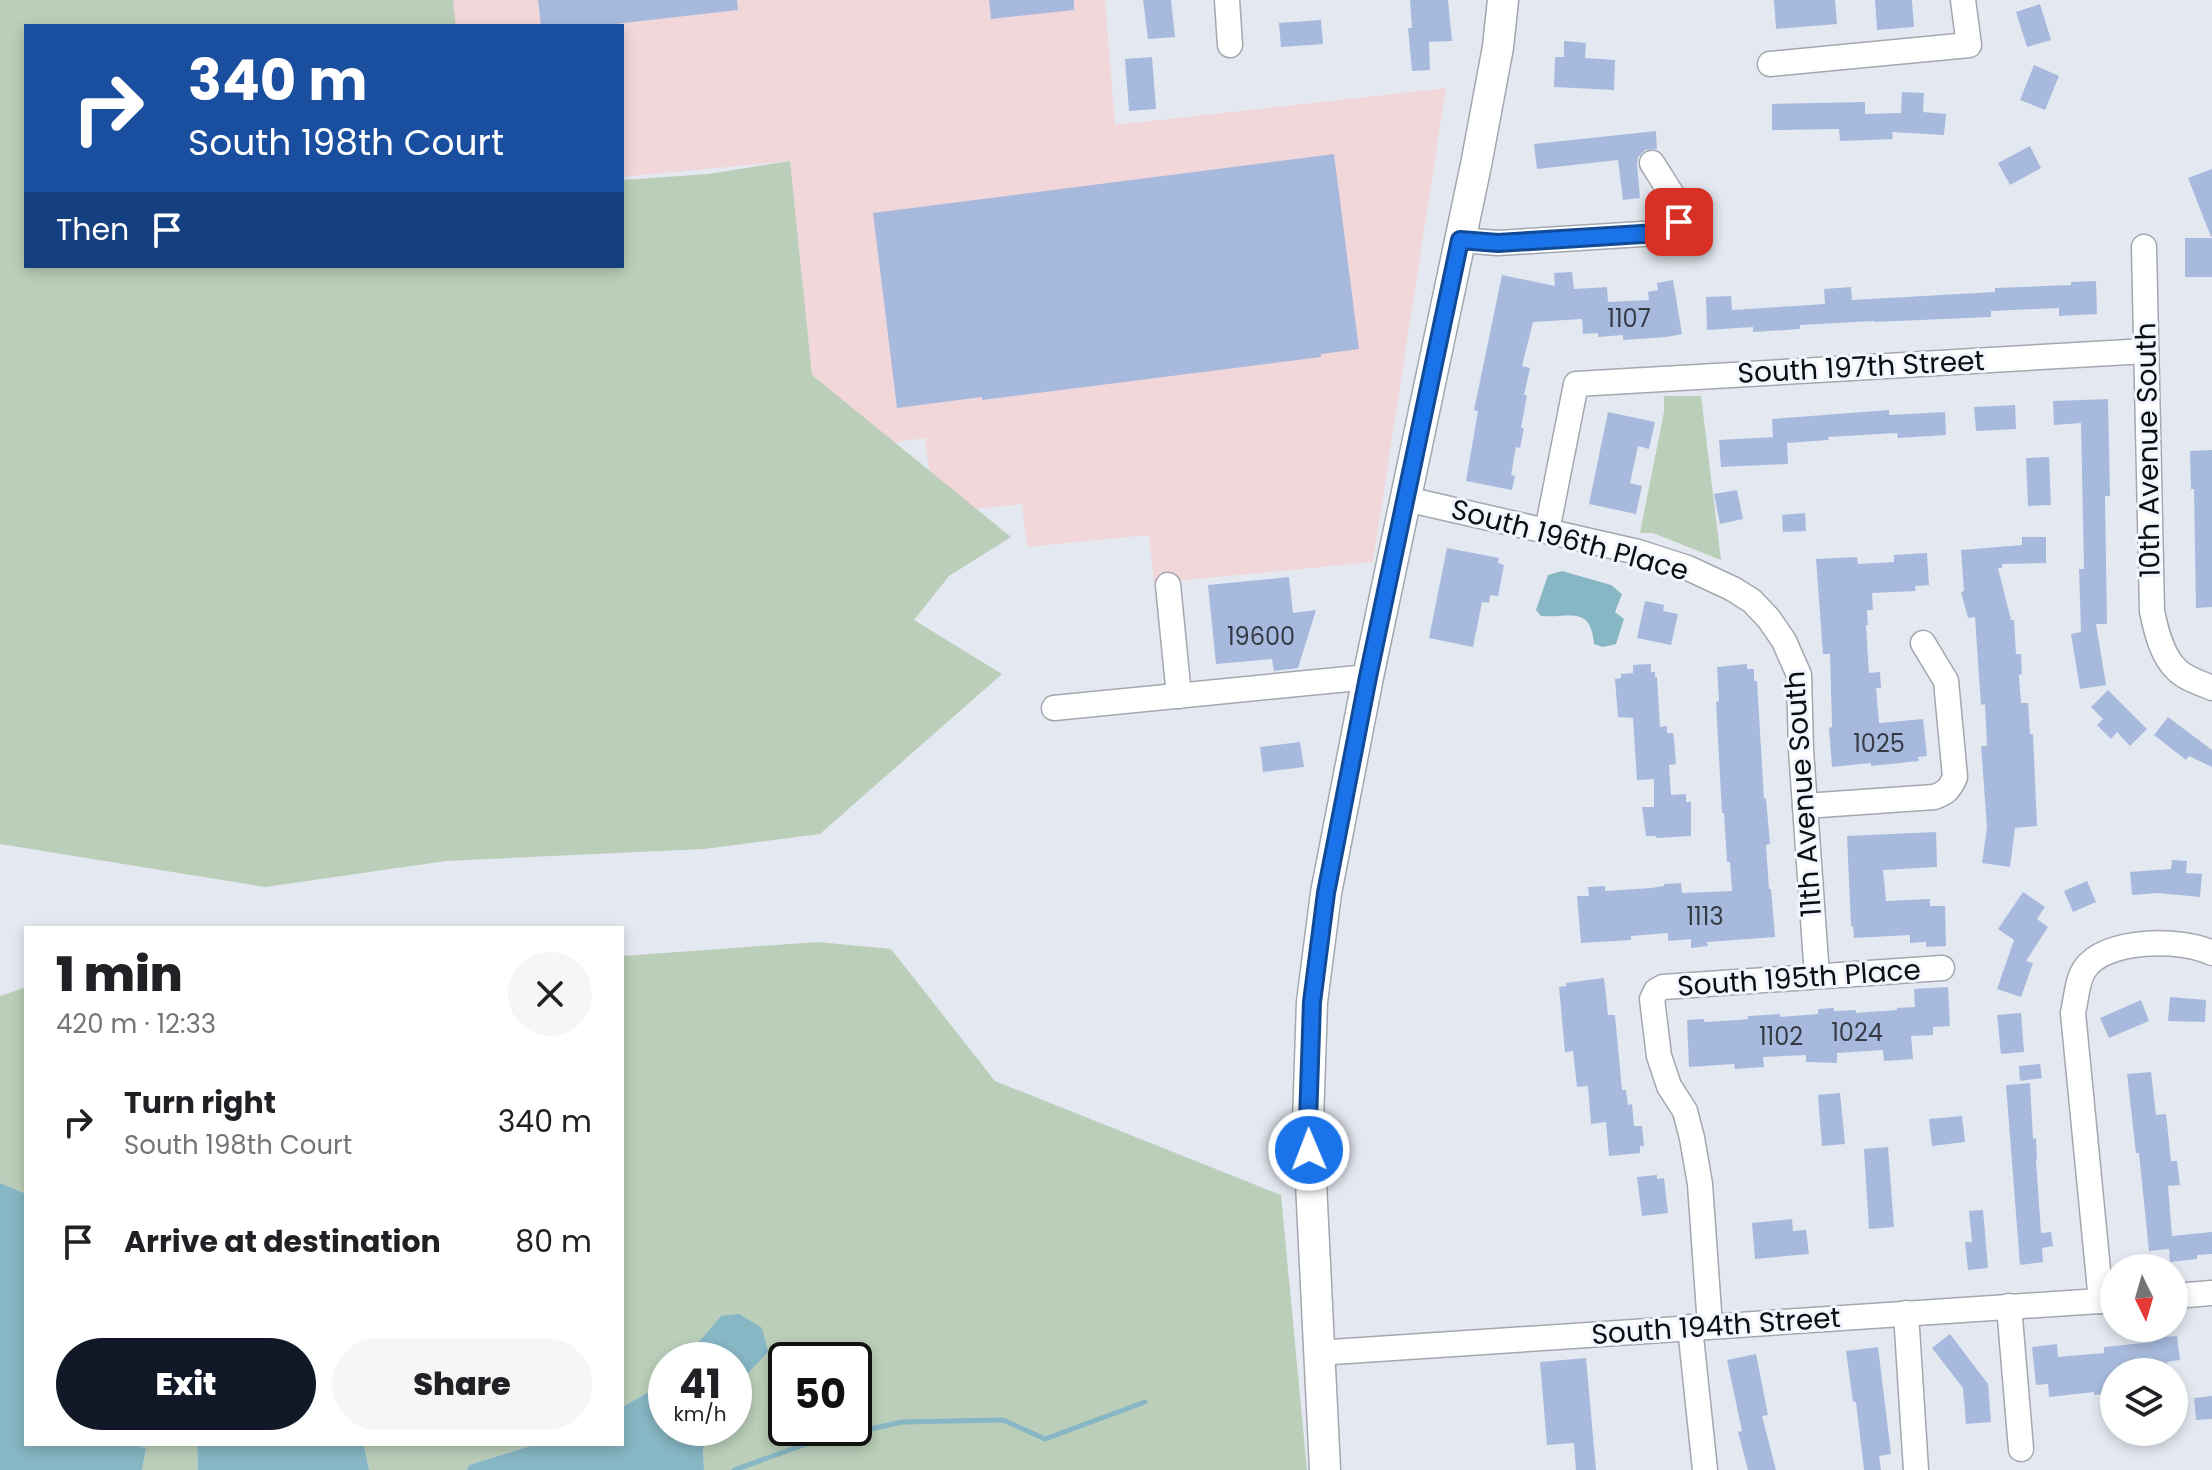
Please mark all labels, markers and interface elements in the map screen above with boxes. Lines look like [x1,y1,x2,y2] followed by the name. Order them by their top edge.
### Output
[188,41,367,120] text: 340 m
[56,56,160,160] icon: right
[188,117,504,168] text: South 198th Court
[1645,188,1713,256] pin
[1657,200,1701,244] icon: arrive
[56,208,129,251] text: Then
[145,208,189,252] icon: arrive
[1607,302,1651,335] house number: 1107
[2126,322,2170,578] street label: 10th Avenue South
[1736,341,1986,393] street label: South 197th Street
[1447,490,1693,590] street label: South 196th Place
[1227,620,1295,653] house number: 19600
[1775,670,1831,918] street label: 11th Avenue South
[1853,727,1905,760] house number: 1025
[1686,900,1724,933] house number: 1113
[56,941,183,1008] text: 1 min
[1676,950,1922,1006] street label: South 195th Place
[508,952,592,1036] button: close
[56,1006,216,1042] text: 420 m · 12:33
[1831,1016,1883,1049] house number: 1024
[1759,1020,1803,1053] house number: 1102
[124,1081,276,1124] text: Turn right
[56,1100,100,1144] icon: right
[498,1100,592,1143] text: 340 m
[1267,1108,1351,1192] position arrow
[124,1127,352,1163] text: South 198th Court
[56,1220,100,1264] icon: arrive
[124,1220,441,1263] text: Arrive at destination
[515,1220,592,1263] text: 80 m
[2100,1254,2188,1342] north arrow
[2100,1254,2188,1446] map controls
[1590,1298,1842,1354] street label: South 194th Street
[56,1338,316,1430] button: Exit
[332,1338,592,1430] button: Share
[768,1342,872,1446] speed limit sign: 50
[679,1356,721,1412] text: 41
[2100,1358,2188,1446] button: layers
[673,1400,727,1428] text: km/h

